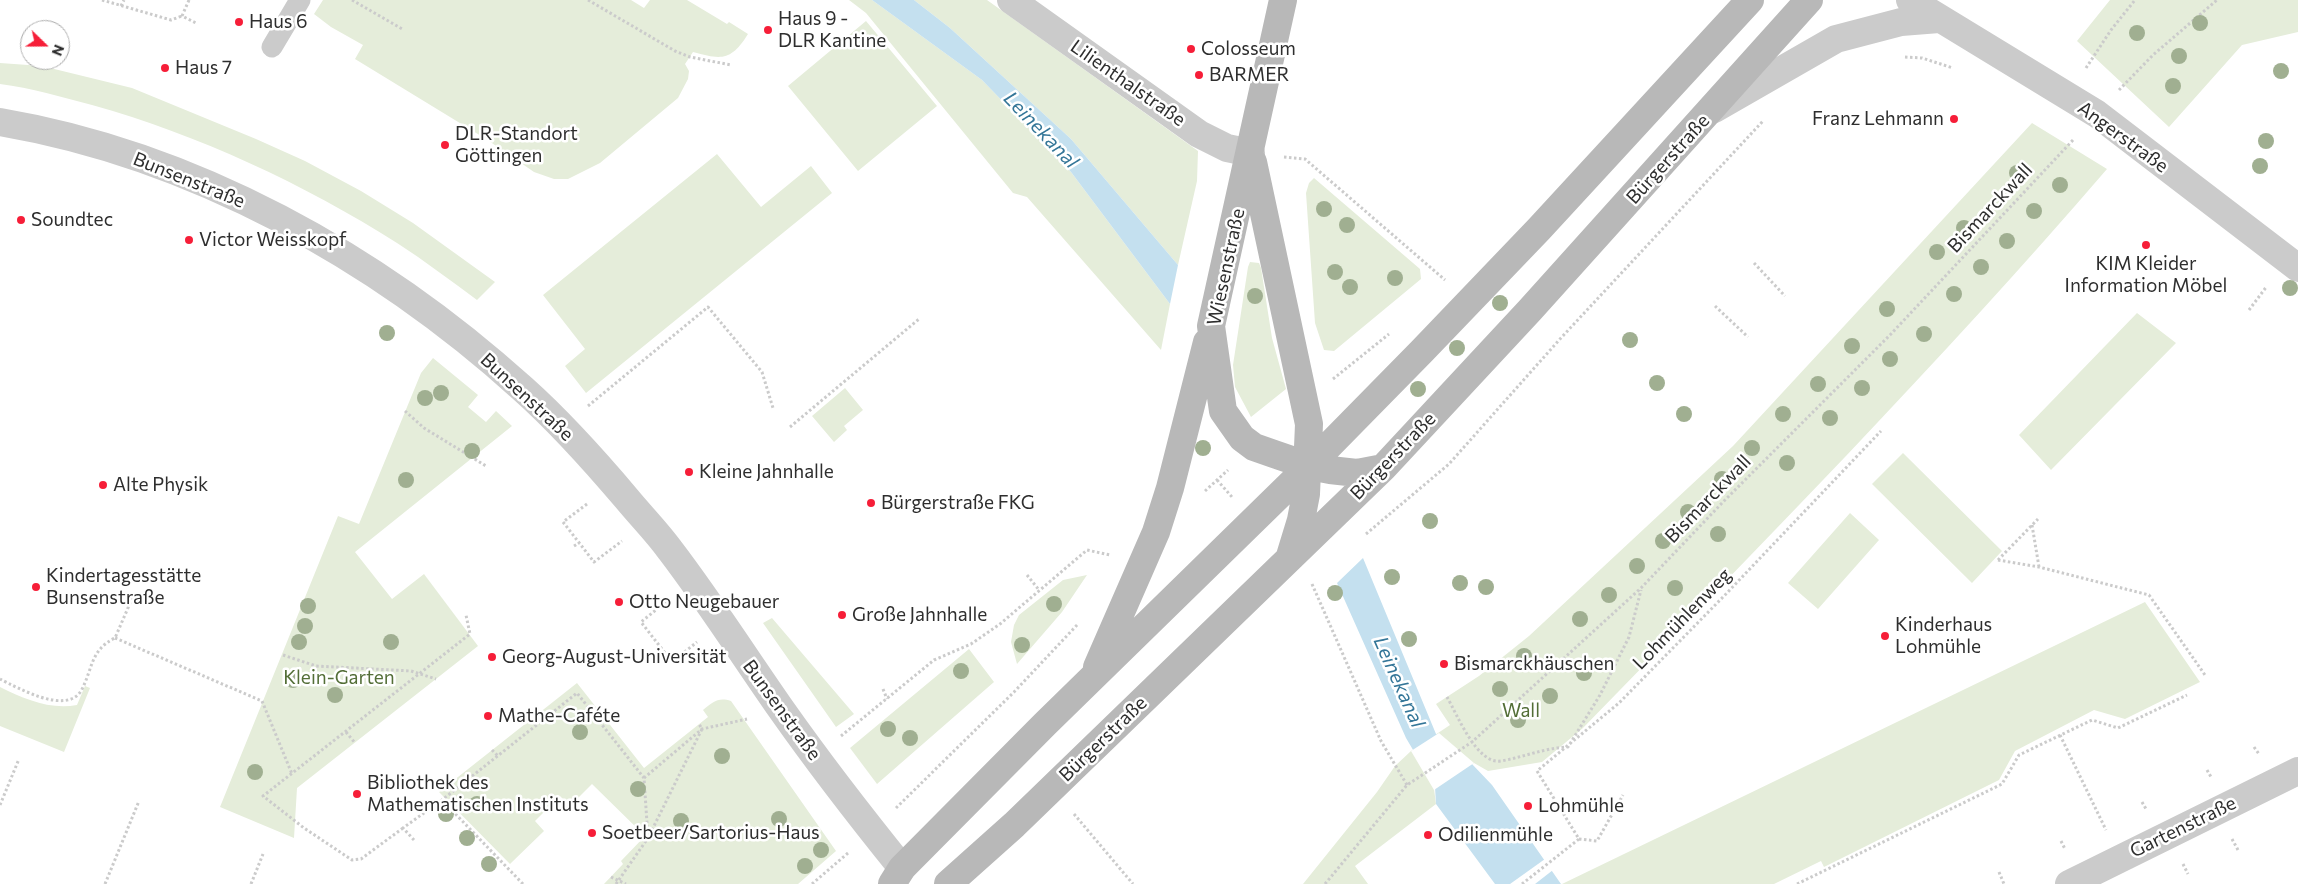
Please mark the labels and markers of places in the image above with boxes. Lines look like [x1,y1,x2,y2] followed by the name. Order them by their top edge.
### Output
[778,8,886,52] place label: Haus 9 - DLR Kantine
[249,11,308,33] place label: Haus 6
[233,16,245,28] marker: Haus 6
[762,24,774,36] marker: Haus 9 - DLR Kantine
[1201,38,1296,60] place label: Colosseum
[1185,43,1197,55] marker: Colosseum
[175,57,232,79] place label: Haus 7
[159,62,171,74] marker: Haus 7
[1209,64,1289,86] place label: BARMER
[1193,69,1205,81] marker: BARMER
[1812,108,1944,130] place label: Franz Lehmann
[1948,113,1960,125] marker: Franz Lehmann
[455,123,578,167] place label: DLR-Standort Göttingen
[439,139,451,151] marker: DLR-Standort Göttingen
[31,209,113,231] place label: Soundtec
[15,214,27,226] marker: Soundtec
[199,229,347,251] place label: Victor Weisskopf
[183,234,195,246] marker: Victor Weisskopf
[2140,239,2152,251] marker: KIM Kleider Information Möbel
[2065,253,2227,297] place label: KIM Kleider Information Möbel
[699,461,834,483] place label: Kleine Jahnhalle
[683,466,695,478] marker: Kleine Jahnhalle
[113,474,208,496] place label: Alte Physik
[97,479,109,491] marker: Alte Physik
[881,492,1035,514] place label: Bürgerstraße FKG
[865,497,877,509] marker: Bürgerstraße FKG
[46,565,201,609] place label: Kindertagesstätte Bunsenstraße
[30,581,42,593] marker: Kindertagesstätte Bunsenstraße
[629,591,779,613] place label: Otto Neugebauer
[613,596,625,608] marker: Otto Neugebauer
[852,604,987,626] place label: Große Jahnhalle
[836,609,848,621] marker: Große Jahnhalle
[1895,614,1992,658] place label: Kinderhaus Lohmühle
[1879,630,1891,642] marker: Kinderhaus Lohmühle
[502,646,727,668] place label: Georg-August-Universität
[486,651,498,663] marker: Georg-August-Universität
[1454,653,1614,675] place label: Bismarckhäuschen
[1438,658,1450,670] marker: Bismarckhäuschen
[498,705,620,727] place label: Mathe-Caféte
[482,710,494,722] marker: Mathe-Caféte
[367,772,589,816] place label: Bibliothek des Mathematischen Instituts
[351,788,363,800] marker: Bibliothek des Mathematischen Instituts
[1538,795,1624,817] place label: Lohmühle
[1522,800,1534,812] marker: Lohmühle
[602,822,820,844] place label: Soetbeer/Sartorius-Haus
[1438,824,1553,846] place label: Odilienmühle
[586,827,598,839] marker: Soetbeer/Sartorius-Haus
[1422,829,1434,841] marker: Odilienmühle

